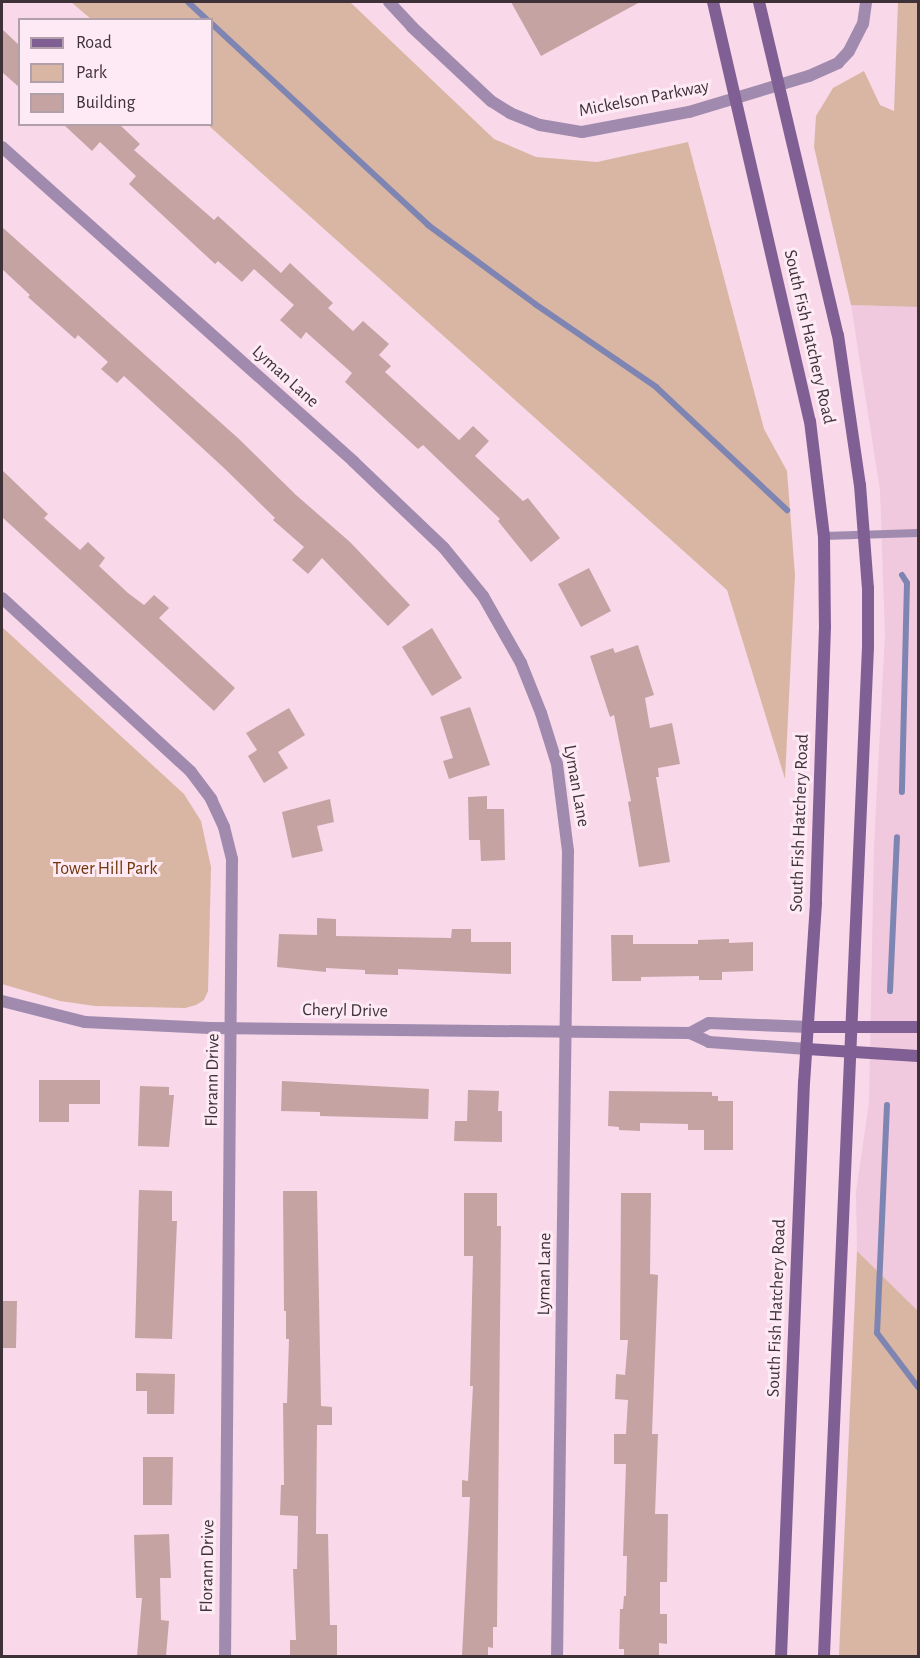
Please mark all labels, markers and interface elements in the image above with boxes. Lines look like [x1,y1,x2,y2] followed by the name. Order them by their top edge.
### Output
[18,18,213,126] legend
[76,34,112,52] text: Road
[76,64,107,82] text: Park
[577,76,711,122] street label: Mickelson Parkway
[76,94,135,112] text: Building
[778,248,840,426] street label: South Fish Hatchery Road
[247,341,323,413] street label: Lyman Lane
[786,734,814,912] street label: South Fish Hatchery Road
[558,743,594,829] street label: Lyman Lane
[53,858,157,880] park label: Tower Hill Park
[302,999,388,1023] street label: Cheryl Drive
[201,1033,225,1127] street label: Florann Drive
[763,1219,791,1397] street label: South Fish Hatchery Road
[533,1232,557,1316] street label: Lyman Lane
[196,1519,220,1613] street label: Florann Drive

